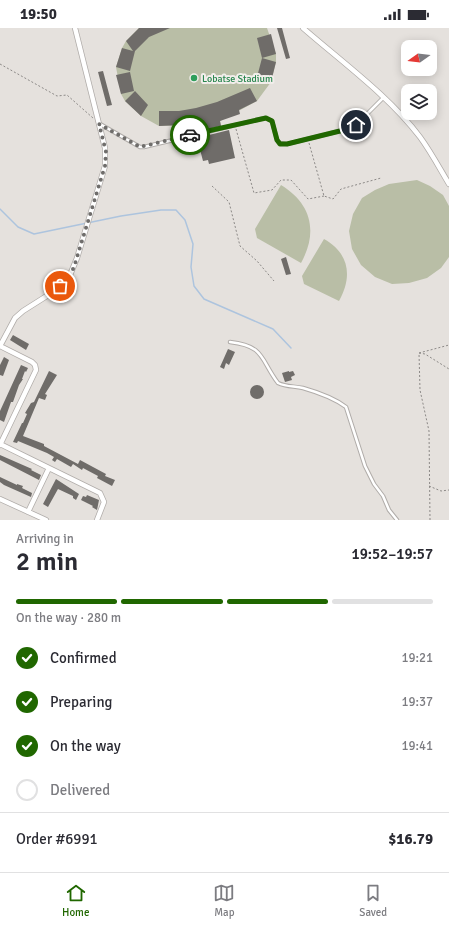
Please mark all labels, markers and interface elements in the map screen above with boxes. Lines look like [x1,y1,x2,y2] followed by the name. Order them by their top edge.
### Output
[20,5,57,23] text: 19:50
[401,40,437,76] north arrow
[401,40,437,120] map controls
[189,73,199,83] marker: Lobatse Stadium
[202,73,273,85] place label: Lobatse Stadium
[401,84,437,120] button: layers
[339,108,373,142] pin
[345,114,367,136] icon: home
[170,115,210,155] courier
[179,124,201,146] icon: car
[43,269,77,303] pin
[49,275,71,297] icon: bag
[16,531,74,547] text: Arriving in
[352,545,433,563] text: 19:52–19:57
[16,546,78,578] text: 2 min
[16,610,121,626] text: On the way · 280 m
[16,647,38,669] icon: check
[50,649,117,667] text: Confirmed
[401,650,433,666] text: 19:21
[16,691,38,713] icon: check
[50,693,113,711] text: Preparing
[401,694,433,710] text: 19:37
[16,735,38,757] icon: check
[50,737,121,755] text: On the way
[401,738,433,754] text: 19:41
[50,781,110,799] text: Delivered
[16,830,98,848] text: Order #6991
[388,830,433,848] text: $16.79
[62,882,89,919] tab: Home
[213,882,235,919] tab: Map
[359,882,387,919] tab: Saved

